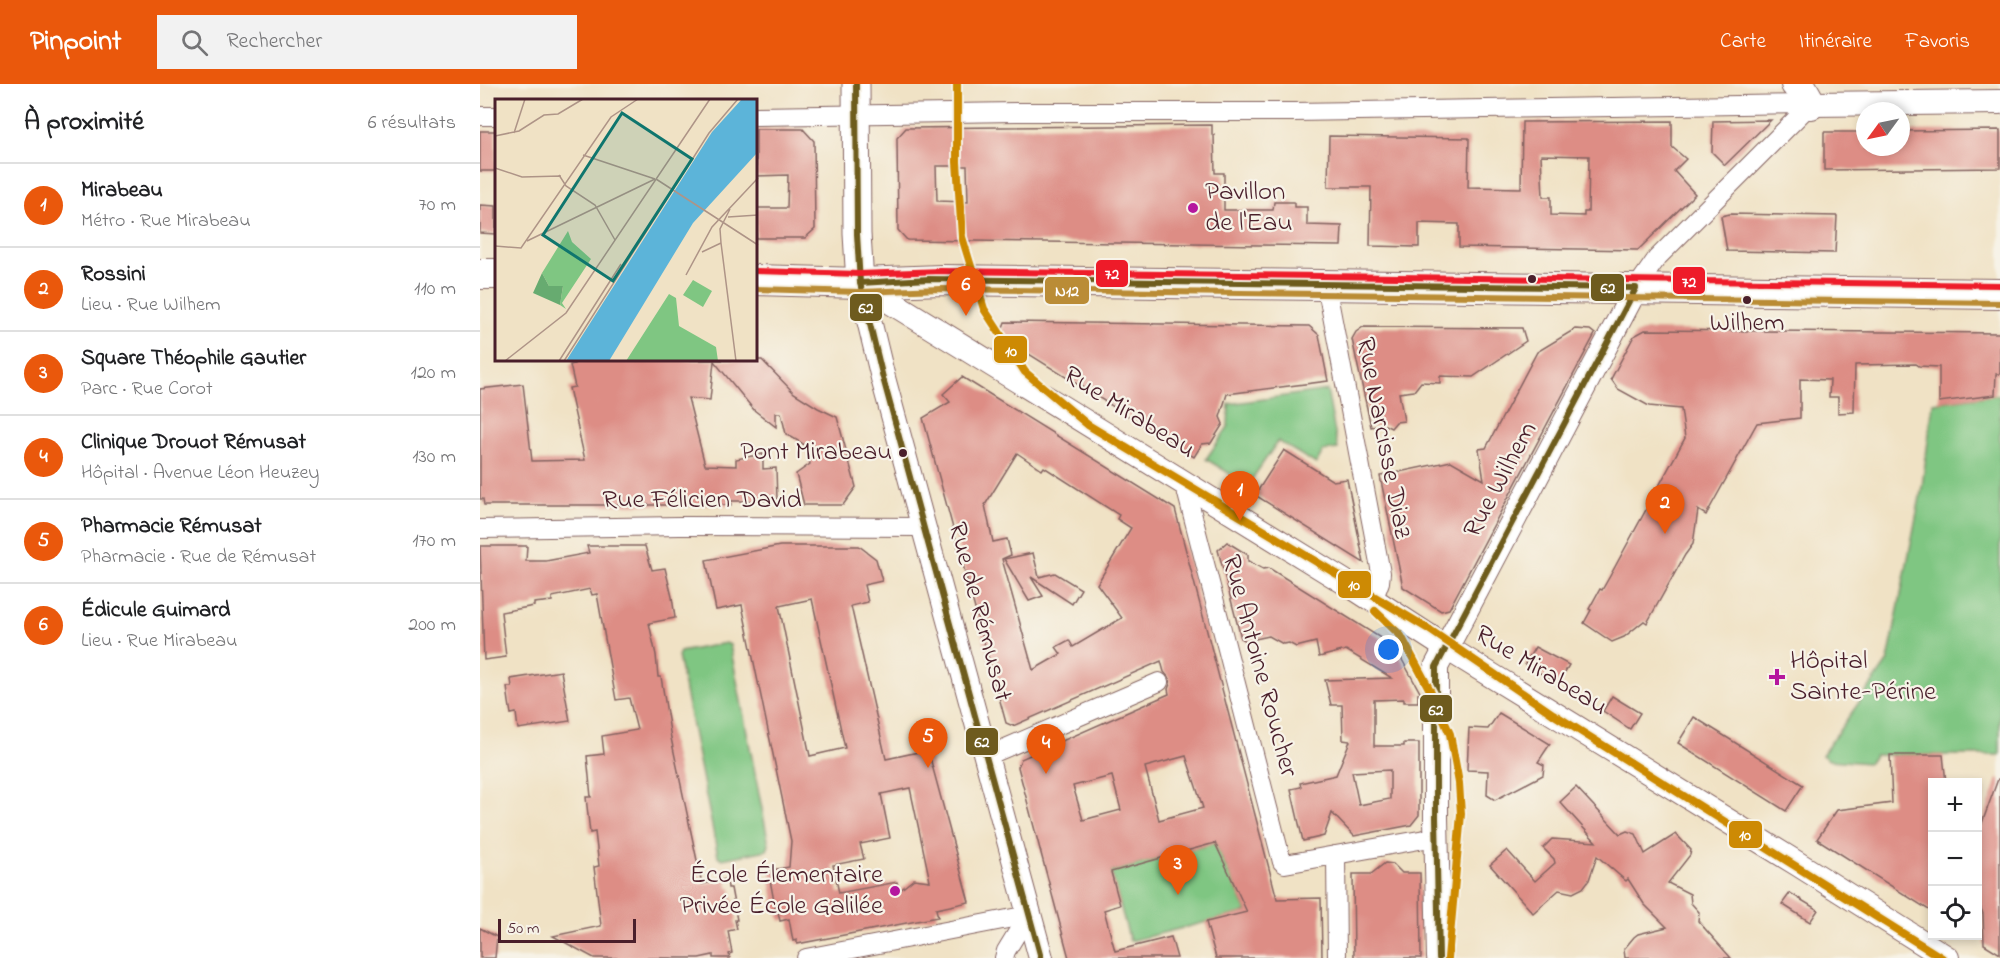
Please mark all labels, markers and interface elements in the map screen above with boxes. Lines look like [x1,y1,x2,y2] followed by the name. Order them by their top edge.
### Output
[157,15,577,69] search box
[30,22,121,63] text: Pinpoint
[178,26,211,59] icon: search
[226,26,322,58] text: Rechercher
[1720,27,1766,57] text: Carte
[1799,27,1872,57] text: Itinéraire
[1905,27,1970,57] text: Favoris
[495,99,758,362] inset map
[1856,102,1910,156] north arrow
[24,104,144,142] text: À proximité
[368,109,456,138] text: 6 résultats
[1205,173,1293,243] place label: Pavillon de l'Eau
[81,175,163,207] text: Mirabeau
[40,191,47,220] text: 1
[419,191,456,220] text: 70 m
[1186,201,1200,215] marker: Pavillon de l'Eau
[81,207,251,236] text: Métro · Rue Mirabeau
[81,259,146,291] text: Rossini
[1095,259,1129,288] line badge: 72
[1105,263,1119,287] text: 72
[946,266,986,316] pin: 6
[1672,266,1706,295] line badge: 72
[1682,271,1696,295] text: 72
[1526,273,1538,285] unlabelled marker
[1590,273,1625,302] line badge: 62
[39,275,48,304] text: 2
[414,275,456,304] text: 110 m
[1044,276,1090,305] line badge: N12
[1600,277,1616,301] text: 62
[1055,280,1079,304] text: N12
[81,291,220,320] text: Lieu · Rue Wilhem
[849,293,883,322] line badge: 62
[1741,294,1753,306] marker: Wilhem
[858,297,874,321] text: 62
[1710,305,1784,343] place label: Wilhem
[1344,334,1422,543] street label: Rue Narcisse Diaz
[993,335,1028,364] line badge: 10
[1005,340,1017,364] text: 10
[81,343,306,375] text: Square Théophile Gautier
[1055,357,1203,469] street label: Rue Mirabeau
[39,359,48,388] text: 3
[411,359,456,388] text: 120 m
[81,375,213,404] text: Parc · Rue Corot
[1454,415,1548,545] street label: Rue Wilhem
[81,427,306,459] text: Clinique Drouot Rémusat
[740,434,892,472] place label: Pont Mirabeau
[39,443,48,472] text: 4
[412,443,456,472] text: 130 m
[897,447,909,459] marker: Pont Mirabeau
[81,459,319,488] text: Hôpital · Avenue Léon Heuzey
[1220,472,1260,521] pin: 1
[602,481,802,520] street label: Rue Félicien David
[1646,484,1684,534] pin: 2
[81,511,262,543] text: Pharmacie Rémusat
[936,518,1022,706] street label: Rue de Rémusat
[38,527,49,556] text: 5
[412,527,456,556] text: 170 m
[81,543,316,572] text: Pharmacie · Rue de Rémusat
[1211,550,1308,782] street label: Rue Antoine Roucher
[1337,570,1372,599] line badge: 10
[1348,574,1360,598] text: 10
[81,595,230,627] text: Édicule Guimard
[39,611,48,640] text: 6
[408,611,456,640] text: 200 m
[1467,616,1615,726] street label: Rue Mirabeau
[81,627,237,656] text: Lieu · Rue Mirabeau
[1374,635,1403,664] your location
[1790,642,1937,712] place label: Hôpital Sainte-Périne
[1768,668,1786,686] marker: Hôpital Sainte-Périne
[1419,694,1453,723] line badge: 62
[1428,699,1444,723] text: 62
[908,718,948,768] pin: 5
[1026,724,1066,774] pin: 4
[965,727,999,756] line badge: 62
[974,731,990,755] text: 62
[1928,778,1982,940] map controls
[1928,778,1982,832] button: +
[1728,820,1763,849] line badge: 10
[1739,824,1751,848] text: 10
[1928,832,1982,886] button: −
[1158,846,1198,895] pin: 3
[680,856,884,926] place label: École Élementaire Privée École Galilée
[888,884,902,898] marker: École Élementaire Privée École Galilée
[1928,886,1982,940] button: locate
[498,916,636,944] scale bar
[507,917,539,941] text: 50 m

